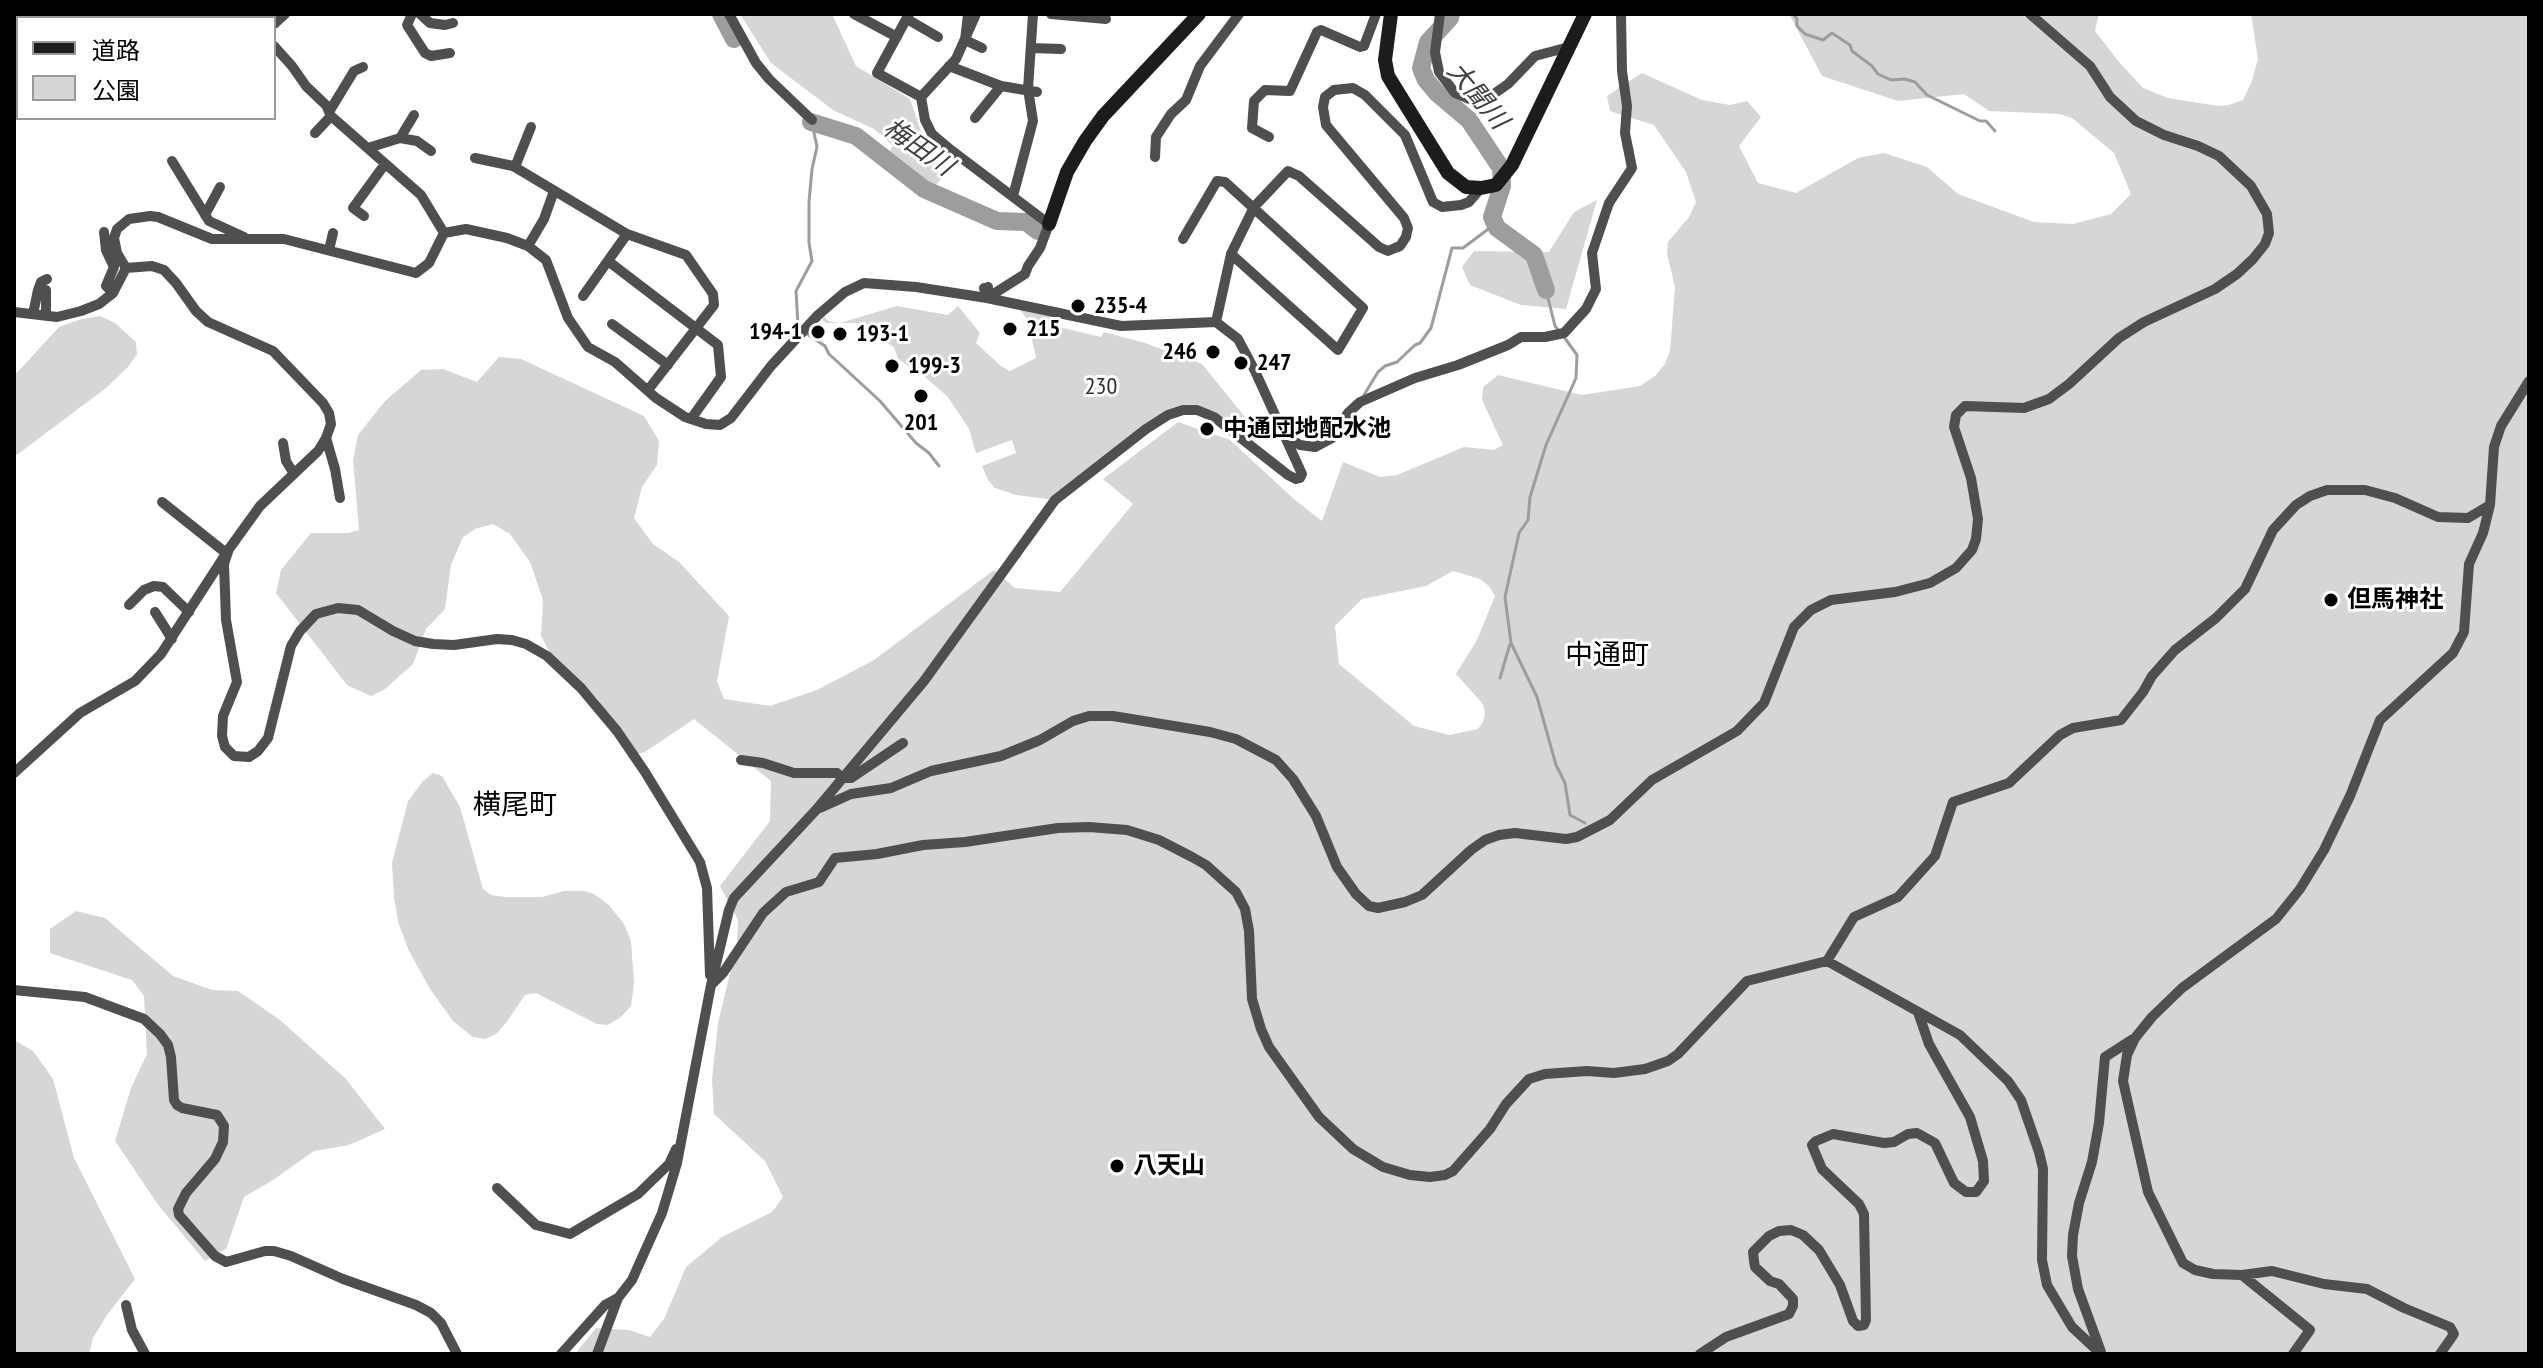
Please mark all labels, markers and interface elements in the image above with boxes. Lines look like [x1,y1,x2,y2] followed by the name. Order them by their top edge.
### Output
[16,16,276,120] legend
[92,35,140,66] text: 道路
[1440,56,1514,136] water label: 大聞川
[92,75,140,106] text: 公園
[877,113,959,183] water label: 梅田川
[1094,292,1147,320] place label: 235-4
[1069,297,1087,315] marker: 235-4
[1026,315,1060,343] place label: 215
[749,318,802,346] place label: 194-1
[856,320,909,348] place label: 193-1
[1001,320,1019,338] marker: 215
[809,323,827,341] marker: 194-1
[831,325,849,343] marker: 193-1
[1163,338,1197,366] place label: 246
[1204,343,1222,361] marker: 246
[1257,349,1291,377] place label: 247
[908,352,961,380] place label: 199-3
[1232,354,1250,372] marker: 247
[883,357,901,375] marker: 199-3
[1085,373,1117,401] park label: 230
[912,387,930,405] marker: 201
[904,409,938,437] place label: 201
[1223,415,1391,443] place label: 中通団地配水池
[1198,420,1216,438] marker: 中通団地配水池
[2347,586,2443,614] place label: 但馬神社
[2322,591,2340,609] marker: 但馬神社
[1565,639,1649,673] district label: 中通町
[473,789,557,823] district label: 横尾町
[1133,1152,1205,1180] place label: 八天山
[1108,1157,1126,1175] marker: 八天山

